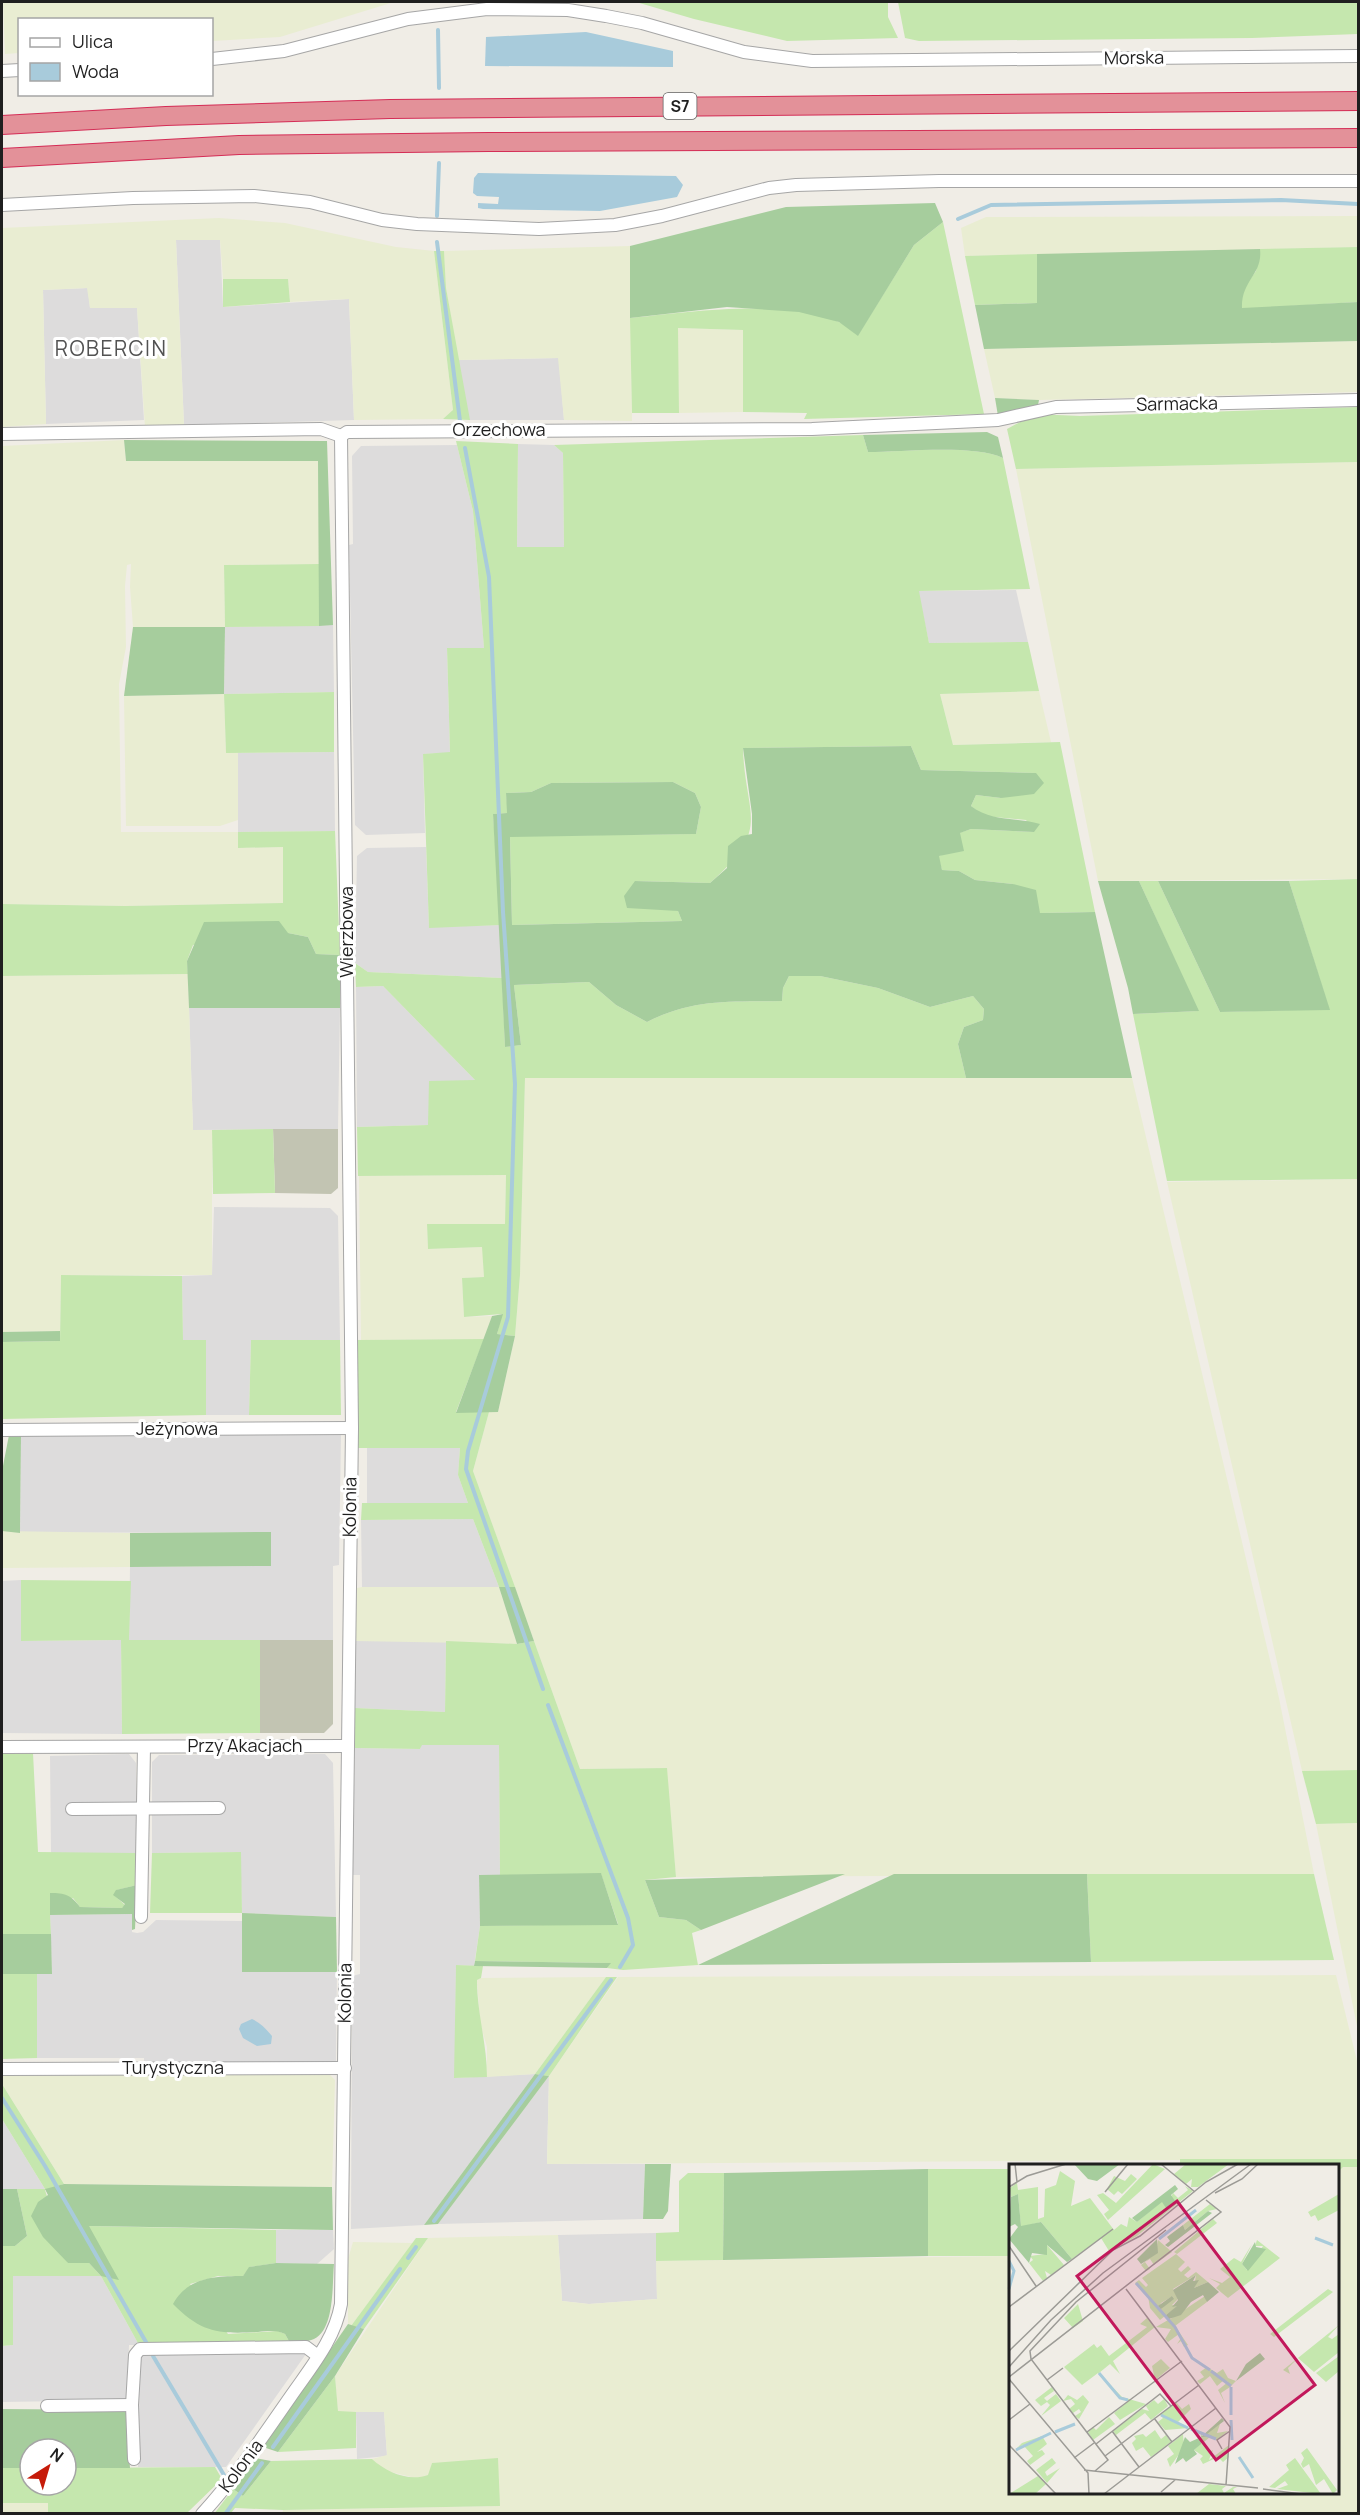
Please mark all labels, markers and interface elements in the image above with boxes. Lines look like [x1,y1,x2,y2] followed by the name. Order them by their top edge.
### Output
[18,18,213,96] legend
[72,29,113,53] text: Ulica
[1104,44,1164,70] street label: Morska
[72,59,119,83] text: Woda
[664,93,696,119] road number: S7
[55,334,167,362] district label: ROBERCIN
[1136,390,1218,416] street label: Sarmacka
[452,417,546,441] street label: Orzechowa
[334,886,358,978] street label: Wierzbowa
[136,1416,218,1440] street label: Jeżynowa
[336,1477,362,1537] street label: Kolonia
[187,1733,303,1757] street label: Przy Akacjach
[331,1963,357,2023] street label: Kolonia
[122,2055,224,2079] street label: Turystyczna
[1009,2164,1339,2494] inset map
[212,2434,268,2497] street label: Kolonia
[18,2437,78,2497] north arrow
[46,2443,68,2467] text: N

